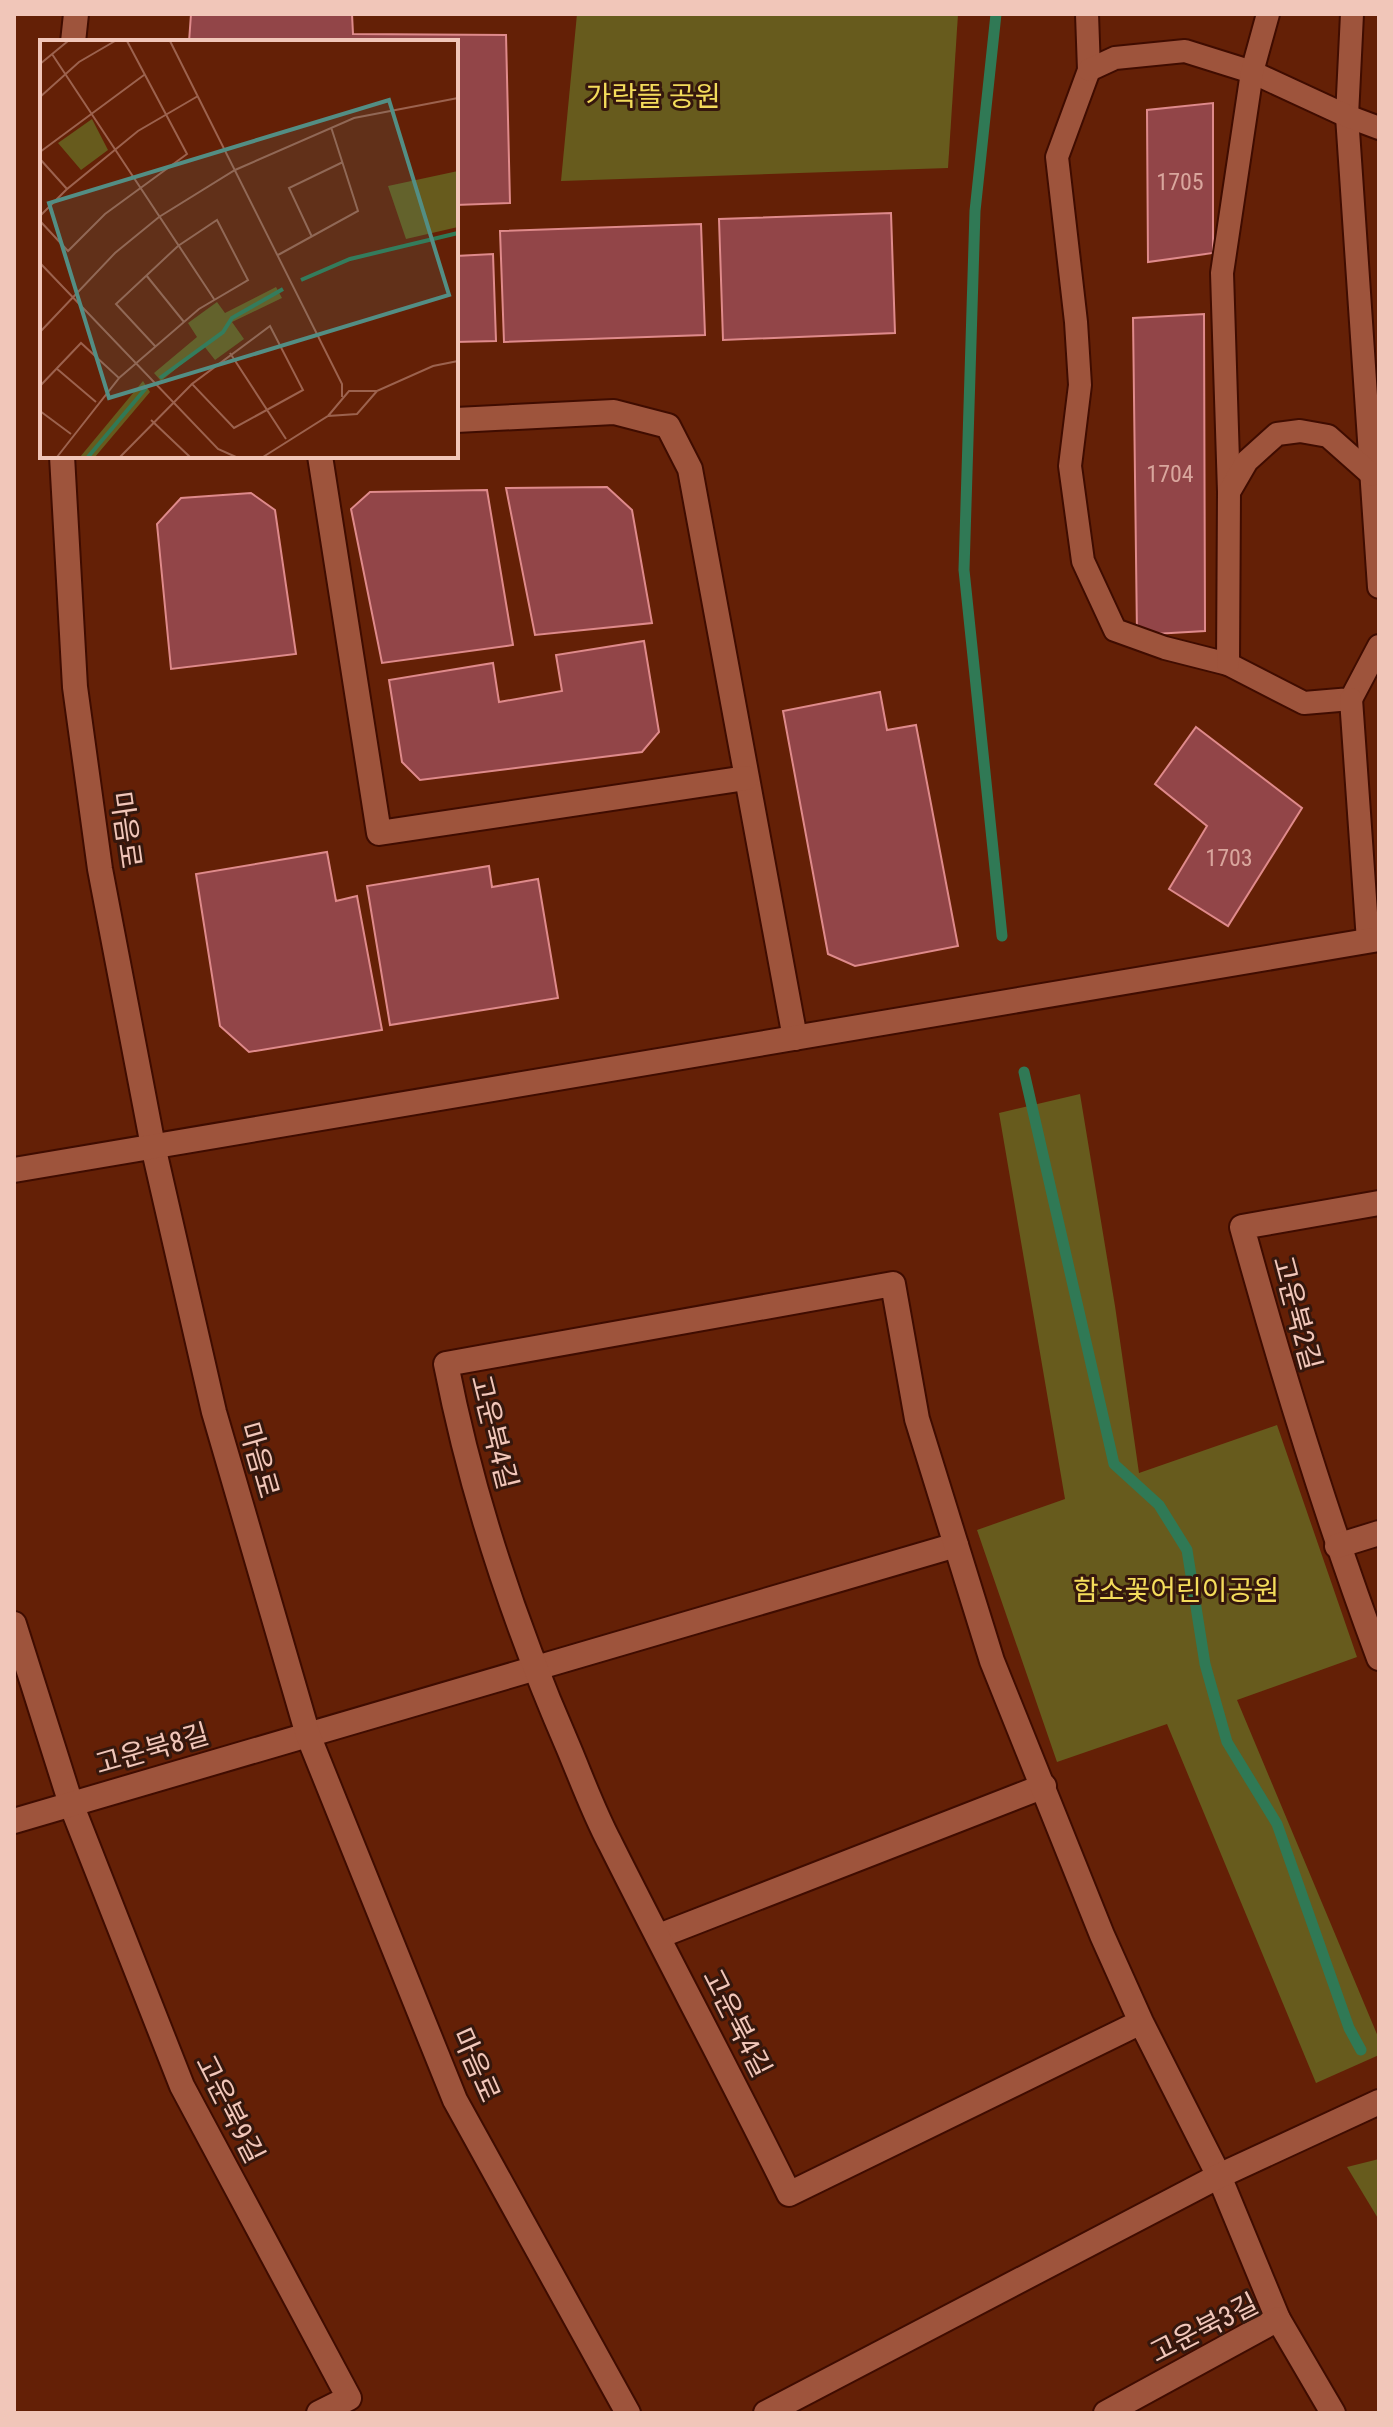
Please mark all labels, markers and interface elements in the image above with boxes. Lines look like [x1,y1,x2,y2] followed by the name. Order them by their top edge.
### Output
[40,40,458,458] inset map
[585,80,721,113] park label: 가락뜰 공원
[1156,168,1204,196] house number: 1705
[1146,460,1194,488] house number: 1704
[104,789,148,871] street label: 마음로
[1205,844,1253,872] house number: 1703
[1266,1252,1328,1374] street label: 고운북2길
[464,1371,524,1493] street label: 고운북4길
[232,1418,286,1502] street label: 마음로
[1073,1574,1279,1607] park label: 함소꽃어린이공원
[91,1717,213,1781] street label: 고운북8길
[696,1963,778,2083] street label: 고운북4길
[445,2023,507,2107] street label: 마음로
[189,2049,271,2169] street label: 고운북9길
[1144,2287,1264,2369] street label: 고운북3길

